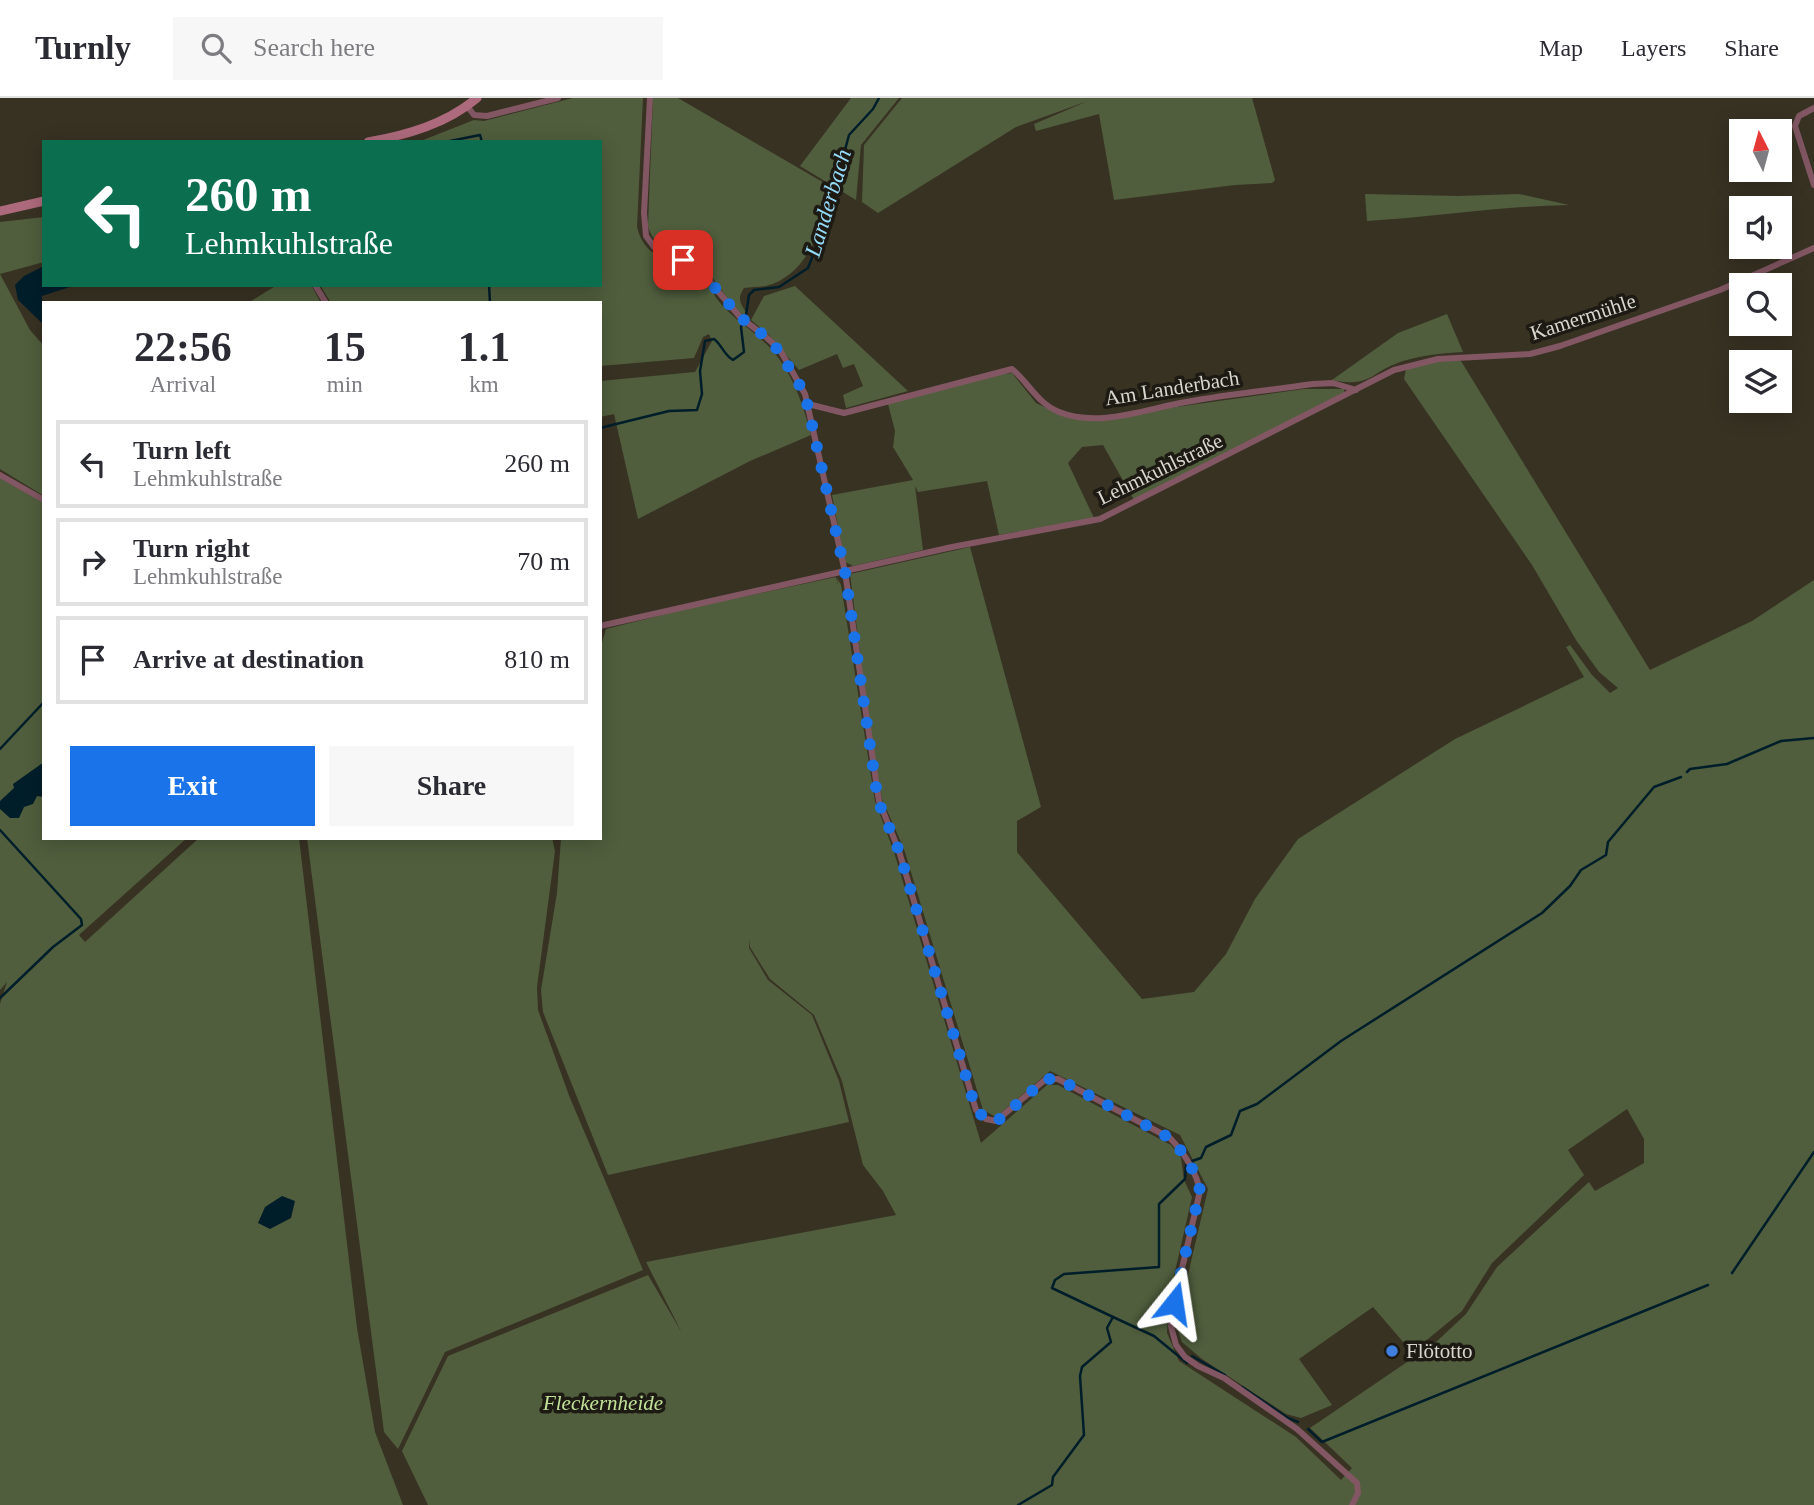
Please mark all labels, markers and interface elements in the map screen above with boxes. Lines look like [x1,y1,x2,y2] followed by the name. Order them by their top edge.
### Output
[173,17,663,80] search box
[197,29,235,67] icon: search
[35,30,131,66] text: Turnly
[253,33,375,62] text: Search here
[1539,35,1583,61] text: Map
[1621,35,1686,61] text: Layers
[1724,35,1779,61] text: Share
[1729,119,1792,182] north arrow
[1729,119,1792,413] map controls
[800,146,856,261] water label: Landerbach
[185,167,312,222] text: 260 m
[70,168,161,259] icon: left
[1729,196,1792,259] button: sound
[185,225,393,261] text: Lehmkuhlstraße
[653,230,713,290] pin
[664,241,702,279] icon: arrive
[1729,273,1792,336] button: search
[1527,289,1639,345] street label: Kamermühle
[134,324,232,370] text: 22:56
[324,324,366,370] text: 15
[458,324,510,370] text: 1.1
[1729,350,1792,413] button: layers
[1103,365,1241,410] street label: Am Landerbach
[150,372,216,397] text: Arrival
[327,372,363,397] text: min
[469,372,499,397] text: km
[1093,428,1227,510] street label: Lehmkuhlstraße
[133,436,231,465] text: Turn left
[74,445,112,483] icon: left
[504,449,570,478] text: 260 m
[133,466,282,491] text: Lehmkuhlstraße
[133,534,250,563] text: Turn right
[74,543,112,581] icon: right
[517,547,570,576] text: 70 m
[133,564,282,589] text: Lehmkuhlstraße
[74,641,112,679] icon: arrive
[133,645,364,674] text: Arrive at destination
[504,645,570,674] text: 810 m
[70,746,315,826] button: Exit
[329,746,574,826] button: Share
[1137,1266,1211,1340] position arrow
[1406,1339,1473,1363] place label: Flötotto
[1384,1343,1400,1359] marker: Flötotto
[542,1391,663,1415] park label: Fleckernheide

